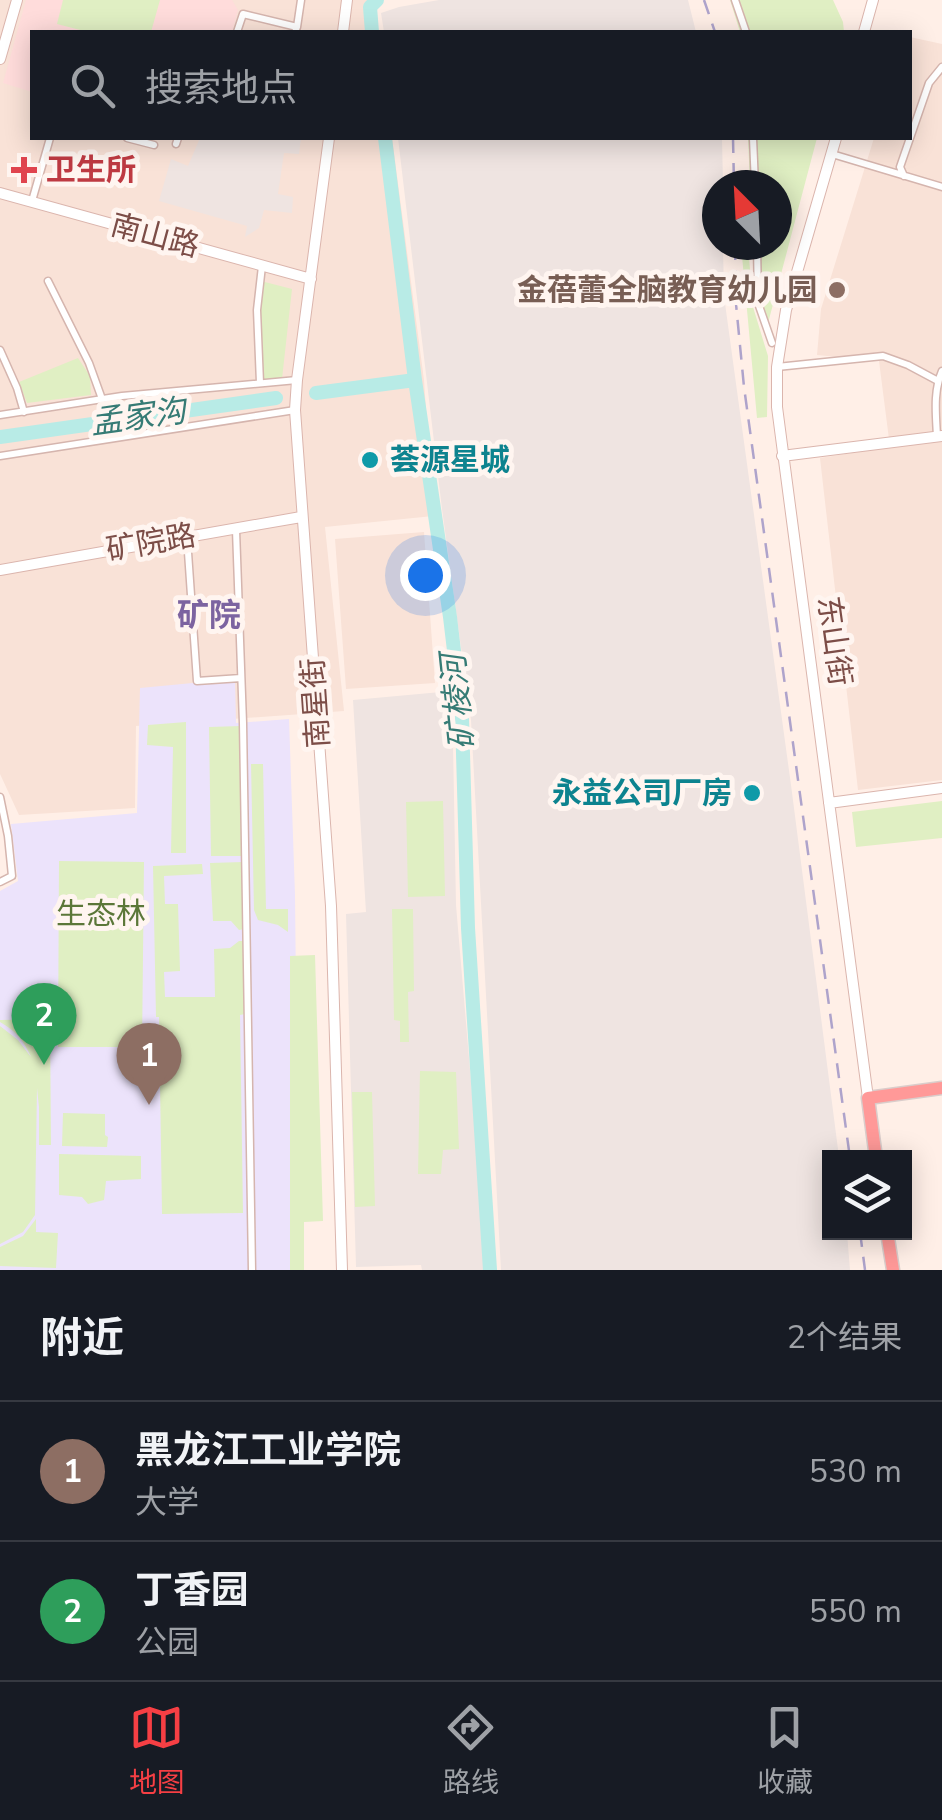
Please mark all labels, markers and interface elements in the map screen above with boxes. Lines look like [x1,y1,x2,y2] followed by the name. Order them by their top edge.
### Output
[30,30,912,140] search box
[65,58,120,113] icon: search
[145,63,297,114] text: 搜索地点
[46,150,136,191] place label: 卫生所
[11,157,37,183] marker: 卫生所
[702,170,792,260] north arrow
[106,205,204,267] street label: 南山路
[517,270,817,311] place label: 金蓓蕾全脑教育幼儿园
[826,279,848,301] marker: 金蓓蕾全脑教育幼儿园
[87,389,191,445] water label: 孟家沟
[390,440,510,481] place label: 荟源星城
[359,449,381,471] marker: 荟源星城
[103,515,199,571] street label: 矿院路
[400,550,451,601] your location
[177,594,241,637] district label: 矿院
[807,594,861,688] street label: 东山街
[431,646,484,752] water label: 矿棱河
[292,657,340,749] street label: 南星街
[552,773,732,814] place label: 永益公司厂房
[741,782,763,804] marker: 永益公司厂房
[56,894,146,935] park label: 生态林
[12,982,76,1065] pin: 2
[116,1022,182,1105] pin: 1
[822,1150,912,1240] map controls
[822,1150,912,1240] button: layers
[40,1310,124,1367] text: 附近
[787,1316,902,1359] text: 2个结果
[135,1425,401,1476] text: 黑龙江工业学院
[63,1450,82,1493] text: 1
[809,1450,902,1493] text: 530 m
[135,1481,199,1524] text: 大学
[135,1565,249,1616] text: 丁香园
[63,1590,82,1633] text: 2
[809,1590,902,1633] text: 550 m
[135,1621,199,1664] text: 公园
[129,1700,185,1802] tab: 地图
[443,1700,499,1802] tab: 路线
[757,1700,813,1802] tab: 收藏

